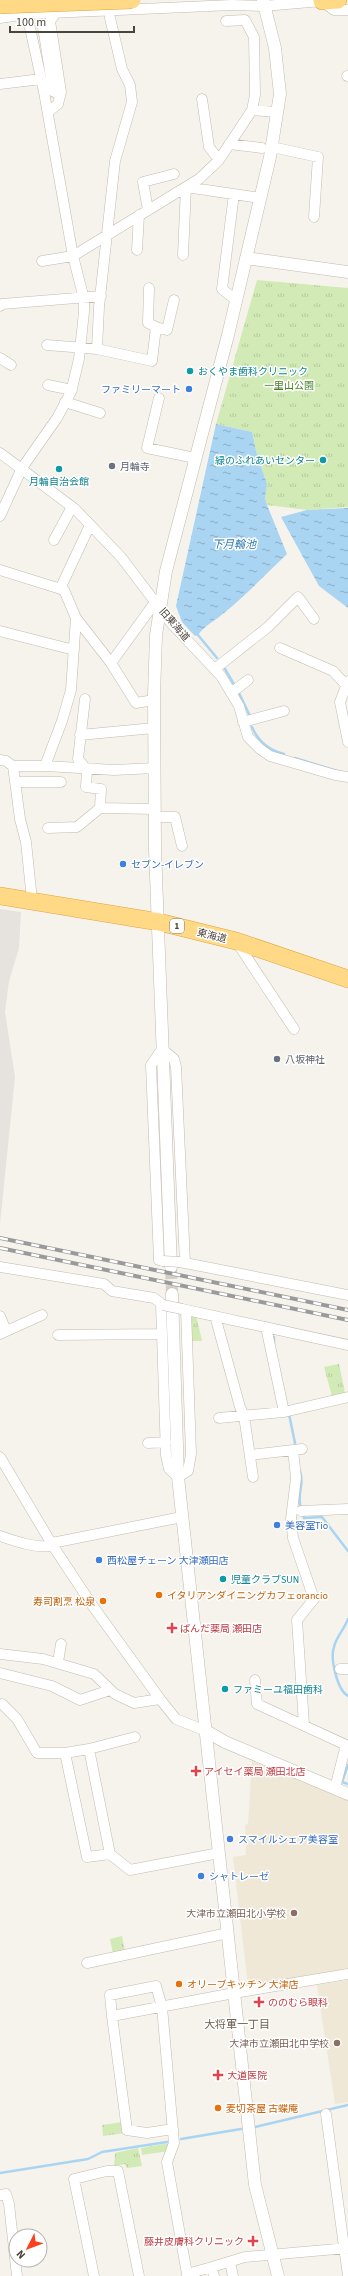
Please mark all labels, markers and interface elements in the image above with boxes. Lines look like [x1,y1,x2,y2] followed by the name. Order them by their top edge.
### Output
[10,8,134,34] scale bar
[16,14,46,31] text: 100 m
[198,365,308,379] place label: おくやま歯科クリニック
[185,366,195,376] marker: おくやま歯科クリニック
[264,379,314,393] park label: 一里山公園
[101,383,181,397] place label: ファミリーマート
[184,384,194,394] marker: ファミリーマート
[215,454,315,468] place label: 緑のふれあいセンター
[318,455,328,465] marker: 緑のふれあいセンター
[120,460,150,474] place label: 月輪寺
[107,461,117,471] marker: 月輪寺
[54,464,64,474] marker: 月輪自治会館
[29,475,89,489] place label: 月輪自治会館
[212,537,257,552] water label: 下月輪池
[156,605,193,644] street label: 旧東海道
[131,858,204,872] place label: セブン-イレブン
[118,859,128,869] marker: セブン-イレブン
[170,919,184,933] road number: 1
[196,926,228,946] street label: 東海道
[285,1053,325,1067] place label: 八坂神社
[272,1054,282,1064] marker: 八坂神社
[285,1519,328,1533] place label: 美容室Tio
[272,1520,282,1530] marker: 美容室Tio
[107,1554,229,1568] place label: 西松屋チェーン 大津瀬田店
[94,1555,104,1565] marker: 西松屋チェーン 大津瀬田店
[231,1573,299,1587] place label: 児童クラブSUN
[218,1574,228,1584] marker: 児童クラブSUN
[167,1589,328,1603] place label: イタリアンダイニングカフェorancio
[154,1590,164,1600] marker: イタリアンダイニングカフェorancio
[33,1595,96,1609] place label: 寿司割烹 松泉
[98,1596,108,1606] marker: 寿司割烹 松泉
[180,1622,262,1636] place label: ぱんだ薬局 瀬田店
[167,1623,177,1633] marker: ぱんだ薬局 瀬田店
[233,1683,323,1697] place label: ファミーユ福田歯科
[220,1684,230,1694] marker: ファミーユ福田歯科
[204,1765,306,1779] place label: アイセイ薬局 瀬田北店
[191,1766,201,1776] marker: アイセイ薬局 瀬田北店
[238,1833,338,1847] place label: スマイルシェア美容室
[225,1834,235,1844] marker: スマイルシェア美容室
[209,1870,269,1884] place label: シャトレーゼ
[196,1871,206,1881] marker: シャトレーゼ
[186,1907,286,1921] place label: 大津市立瀬田北小学校
[289,1908,299,1918] marker: 大津市立瀬田北小学校
[187,1978,298,1992] place label: オリーブキッチン 大津店
[174,1979,184,1989] marker: オリーブキッチン 大津店
[253,1996,265,2008] marker: ののむら眼科
[268,1996,328,2010] place label: ののむら眼科
[204,2017,270,2032] district label: 大将軍一丁目
[229,2037,329,2051] place label: 大津市立瀬田北中学校
[332,2038,342,2048] marker: 大津市立瀬田北中学校
[212,2069,224,2081] marker: 大道医院
[227,2069,267,2083] place label: 大道医院
[226,2102,298,2116] place label: 麦切茶屋 古蝶庵
[213,2103,223,2113] marker: 麦切茶屋 古蝶庵
[8,2228,48,2268] north arrow
[144,2235,244,2249] place label: 藤井皮膚科クリニック
[247,2235,259,2247] marker: 藤井皮膚科クリニック
[13,2247,29,2262] text: N

